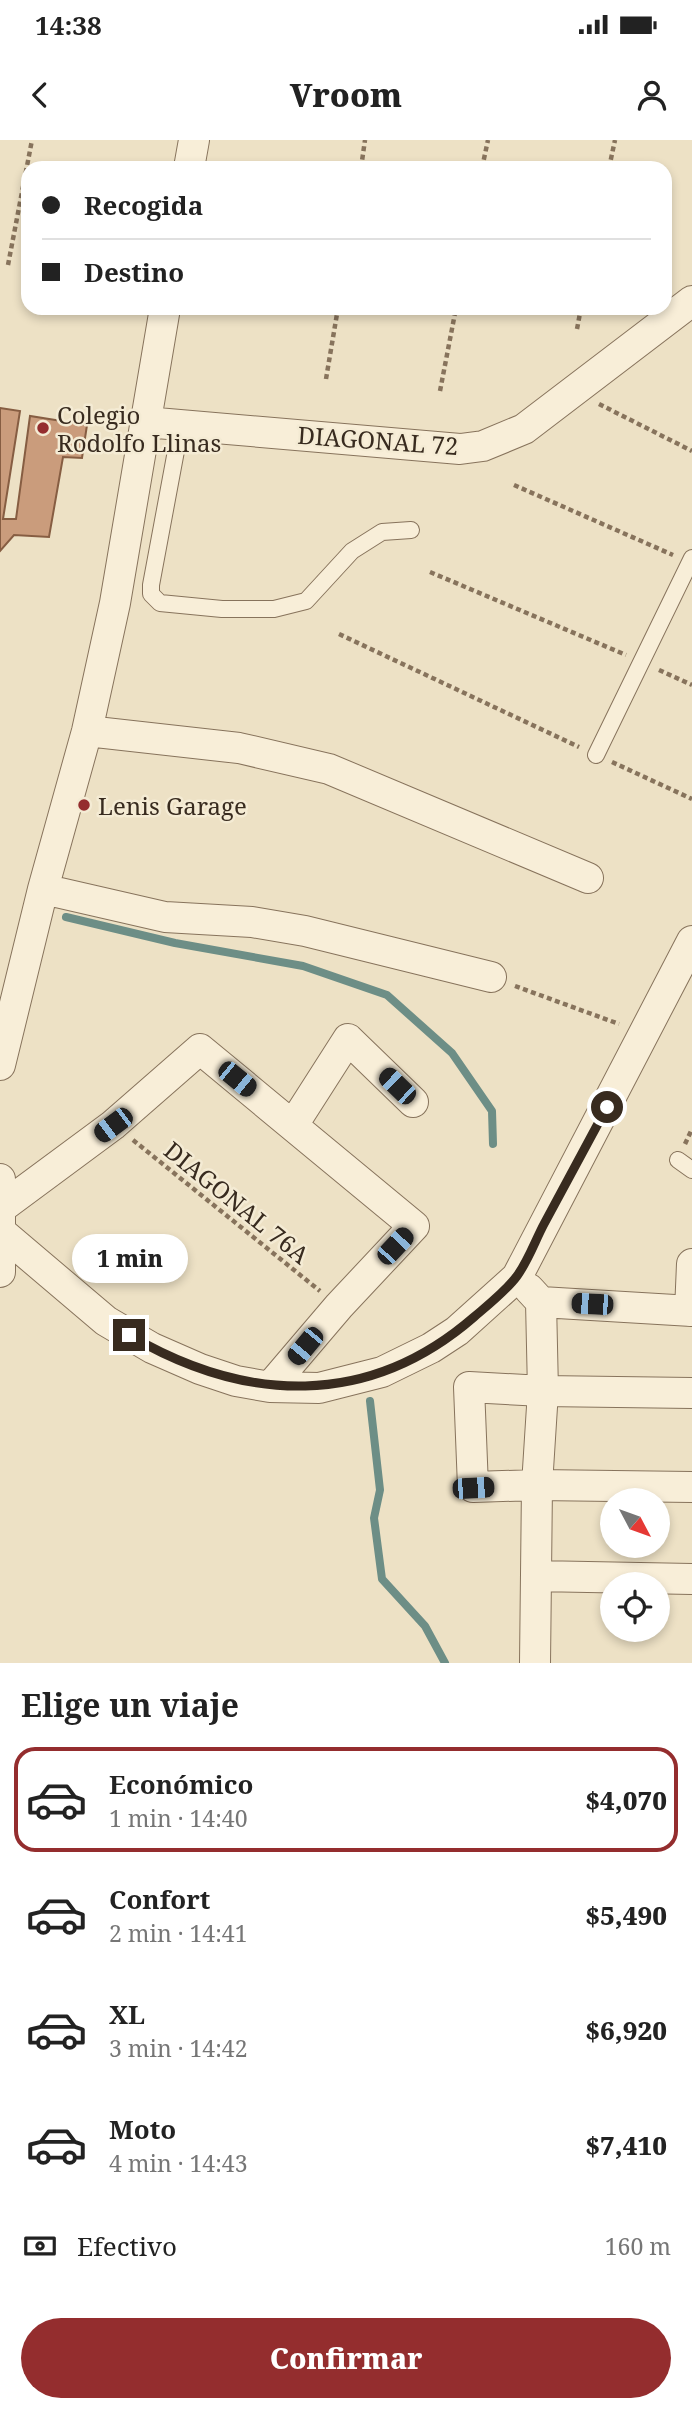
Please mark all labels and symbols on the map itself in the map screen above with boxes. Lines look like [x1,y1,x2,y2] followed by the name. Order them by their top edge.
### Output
[57,398,221,459] place label: Colegio Rodolfo Llinas
[297,418,459,462] street label: DIAGONAL 72
[35,420,51,436] marker: Colegio Rodolfo Llinas
[98,789,247,822] place label: Lenis Garage
[76,797,92,813] marker: Lenis Garage
[215,1058,260,1100] car
[375,1064,420,1108] car
[591,1091,623,1123] route start
[90,1104,137,1146] car
[158,1133,317,1271] street label: DIAGONAL 76A
[373,1223,418,1269] car
[71,1234,187,1282] callout: 1 min
[571,1292,614,1316] car
[113,1319,145,1351] route end
[284,1323,327,1369] car
[452,1476,495,1500] car
[600,1488,670,1558] north arrow

